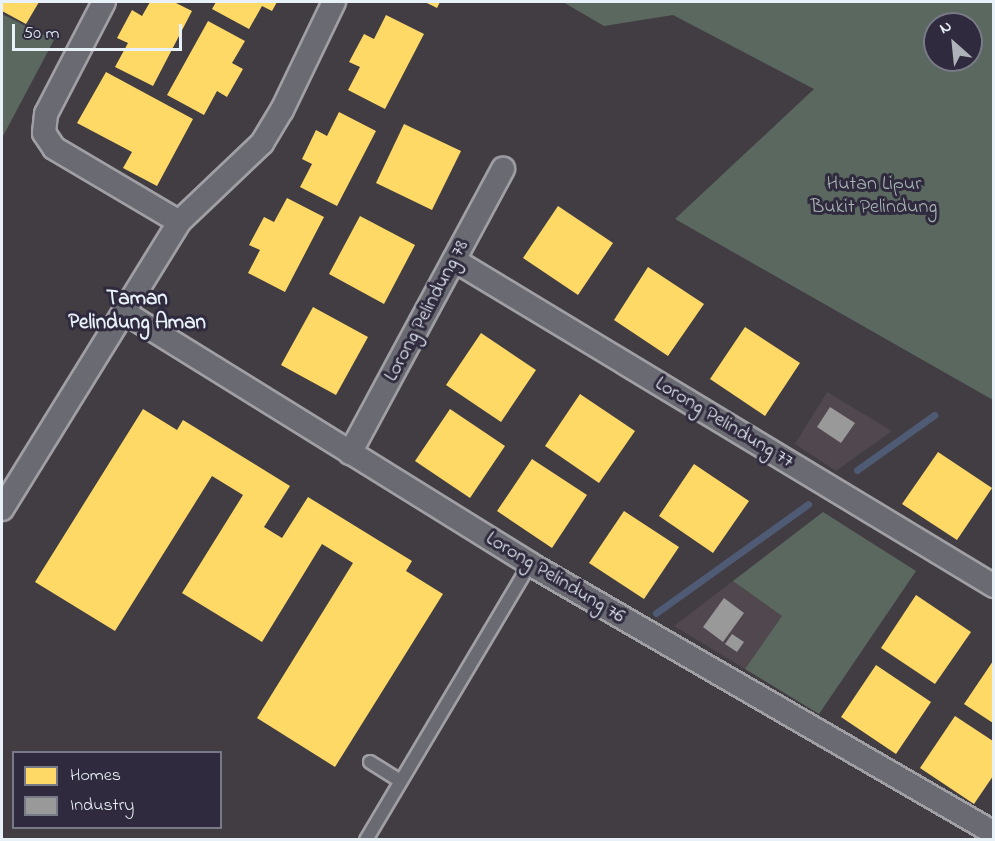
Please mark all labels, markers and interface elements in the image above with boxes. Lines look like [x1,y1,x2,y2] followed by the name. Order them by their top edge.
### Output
[15,12,184,50] scale bar
[923,12,983,72] north arrow
[935,15,956,41] text: N
[23,21,60,47] text: 50 m
[811,172,937,219] park label: Hutan Lipur Bukit Pelindung
[380,236,474,386] street label: Lorong Pelindung 78
[68,286,206,336] district label: Taman Pelindung Aman
[650,372,798,474] street label: Lorong Pelindung 77
[481,527,629,629] street label: Lorong Pelindung 76
[12,751,222,829] legend
[70,763,121,789] text: Homes
[70,793,134,819] text: Industry

